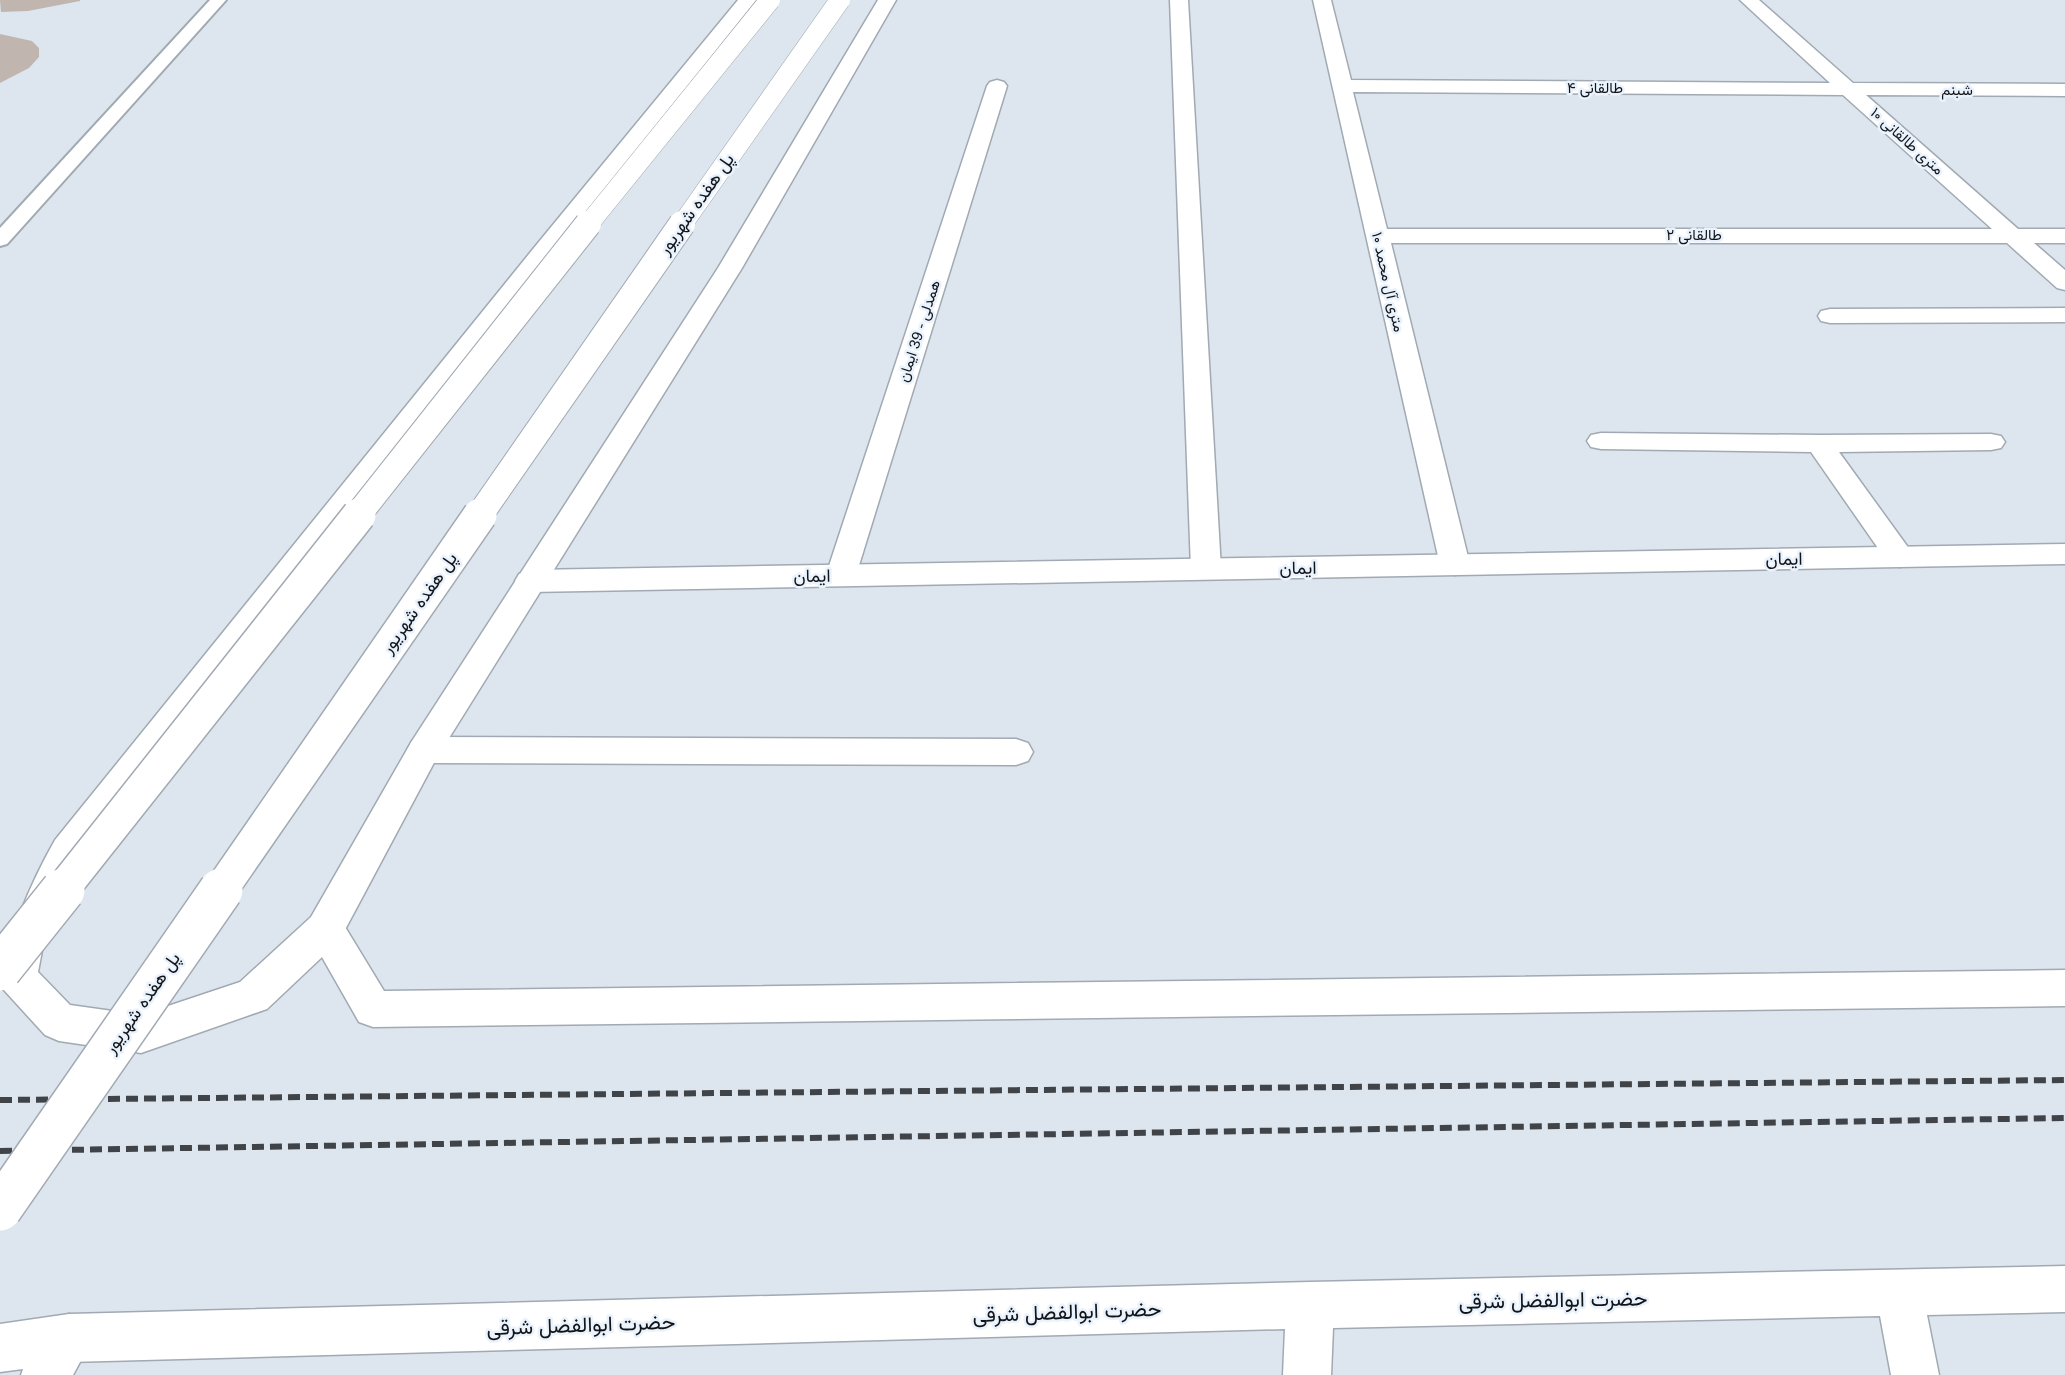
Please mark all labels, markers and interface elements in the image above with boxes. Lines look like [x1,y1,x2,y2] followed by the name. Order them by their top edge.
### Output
[1567,79,1623,98] street label: طالقانی ۴
[1941,81,1973,100] street label: شبنم
[1866,103,1947,179] street label: ۱۰ متری طالقانی
[653,150,740,260] street label: پل هفده شهریور
[1666,226,1722,245] street label: طالقانی ۲
[1367,230,1408,334] street label: ۱۰ متری آل محمد
[894,278,945,385] street label: همدلی - 39 ایمان
[376,549,463,659] street label: پل هفده شهریور
[1765,549,1803,569] street label: ایمان
[1279,558,1317,578] street label: ایمان
[793,566,831,586] street label: ایمان
[99,949,186,1059] street label: پل هفده شهریور
[1458,1286,1648,1315] street label: حضرت ابوالفضل شرقی
[972,1297,1162,1328] street label: حضرت ابوالفضل شرقی
[486,1310,676,1341] street label: حضرت ابوالفضل شرقی

